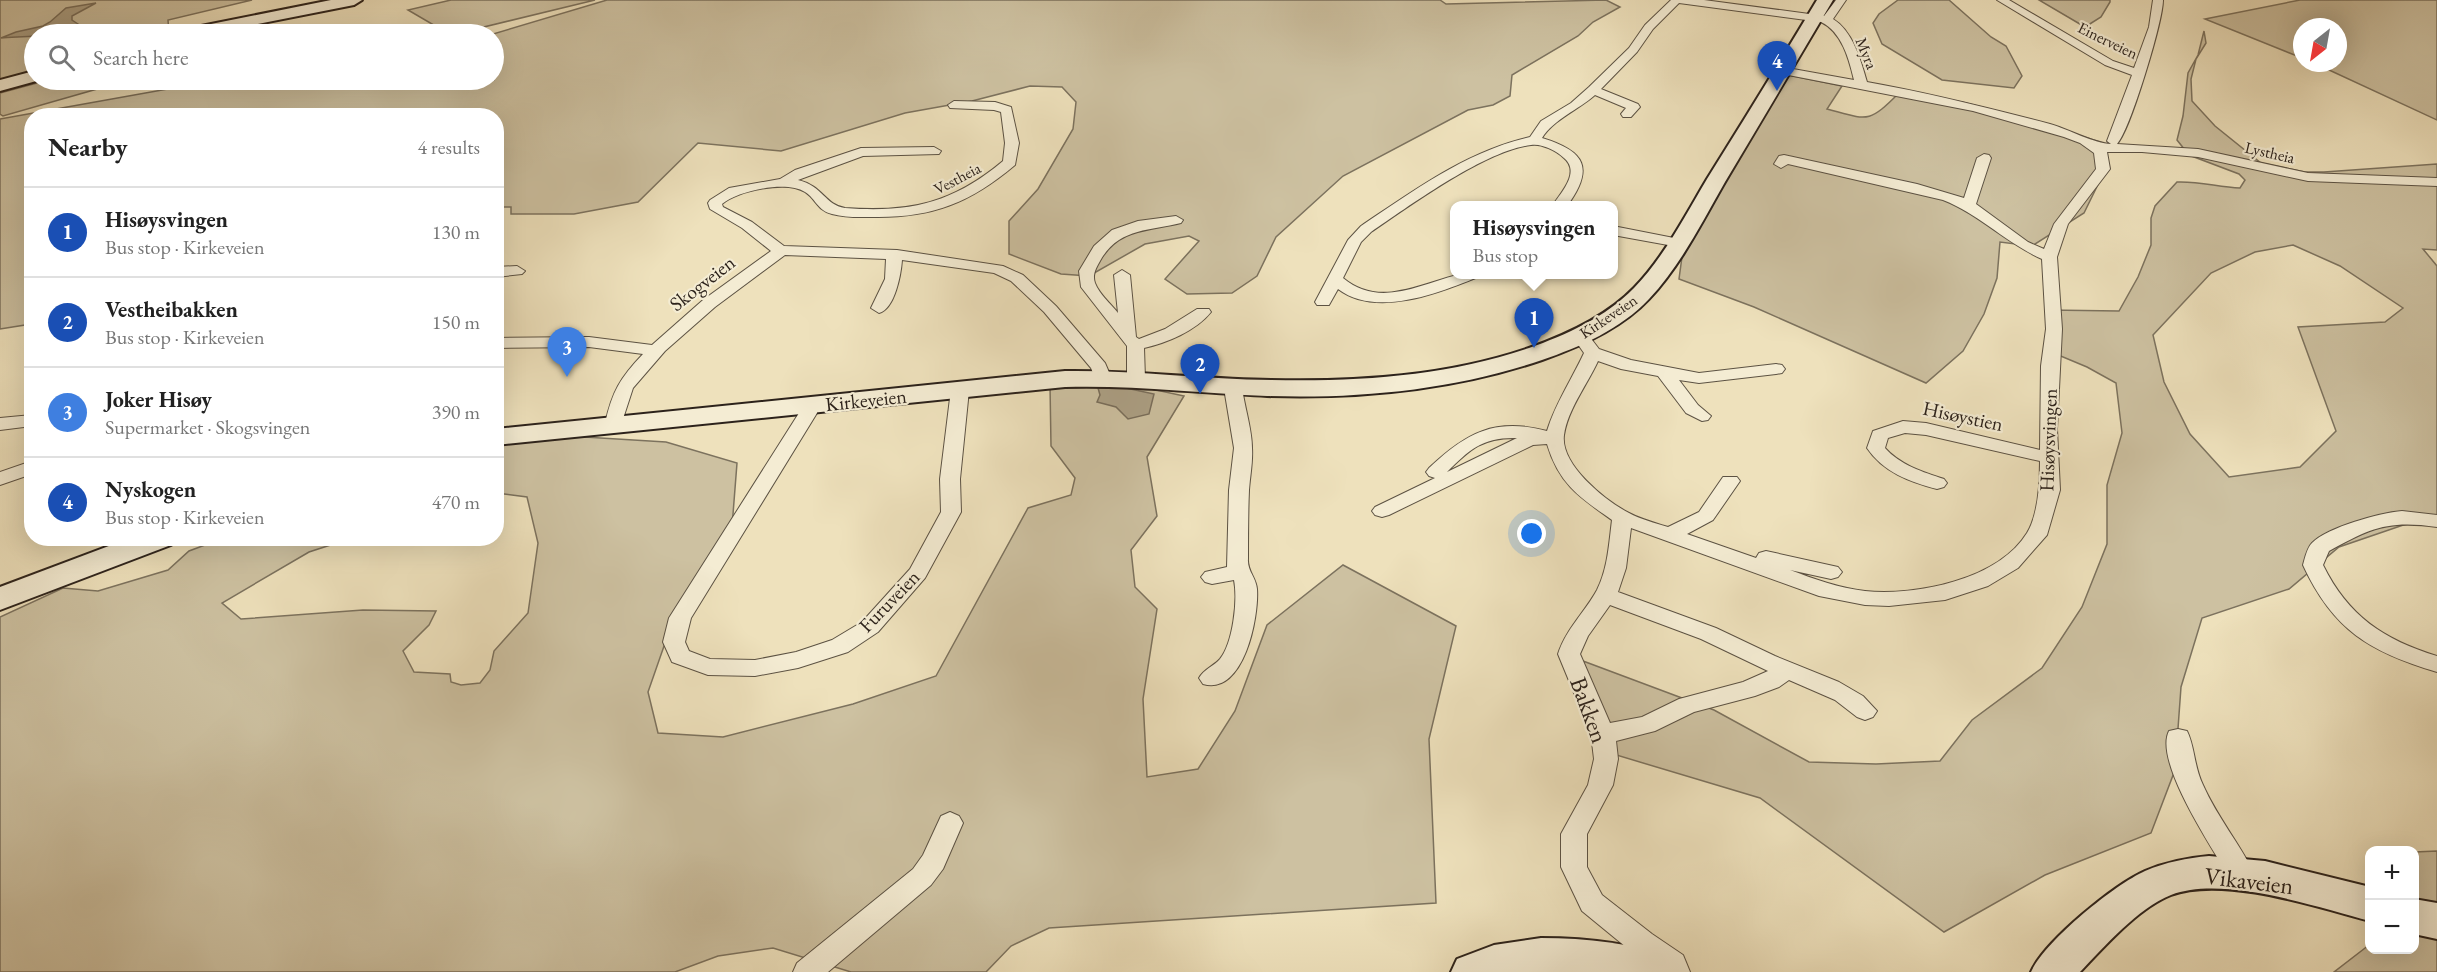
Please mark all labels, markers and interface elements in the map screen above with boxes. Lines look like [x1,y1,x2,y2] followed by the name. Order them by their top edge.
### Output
[2074,17,2142,64] street label: Einerveien
[2293,18,2347,72] north arrow
[24,24,504,90] search box
[1851,34,1883,73] street label: Myra
[45,41,78,74] icon: search
[1758,42,1796,91] pin: 4
[93,43,188,72] text: Search here
[48,130,128,164] text: Nearby
[417,134,480,160] text: 4 results
[2243,137,2297,169] street label: Lystheia
[930,157,985,200] street label: Vestheia
[1450,201,1618,279] popup
[105,205,228,234] text: Hisøysvingen
[1472,213,1596,242] text: Hisøysvingen
[62,219,73,245] text: 1
[432,219,480,245] text: 130 m
[105,234,264,260] text: Bus stop · Kirkeveien
[1472,242,1538,268] text: Bus stop
[664,249,741,317] street label: Skogveien
[1575,289,1642,343] street label: Kirkeveien
[105,295,238,324] text: Vestheibakken
[1514,298,1553,348] pin: 1
[62,309,73,335] text: 2
[432,309,480,335] text: 150 m
[105,324,264,350] text: Bus stop · Kirkeveien
[548,328,586,377] pin: 3
[1180,344,1220,394] pin: 2
[824,383,908,417] street label: Kirkeveien
[105,385,212,414] text: Joker Hisøy
[2033,388,2063,492] street label: Hisøysvingen
[1920,395,2006,437] street label: Hisøystien
[62,399,73,425] text: 3
[432,399,480,425] text: 390 m
[105,414,310,440] text: Supermarket · Skogsvingen
[105,475,196,504] text: Nyskogen
[62,489,73,515] text: 4
[432,489,480,515] text: 470 m
[105,504,264,530] text: Bus stop · Kirkeveien
[1517,519,1546,548] your location
[853,564,926,638] street label: Furuveien
[1563,672,1616,747] street label: Bakken
[2365,846,2419,954] map controls
[2365,846,2419,900] button: +
[2203,860,2295,901] street label: Vikaveien
[2365,900,2419,954] button: −

